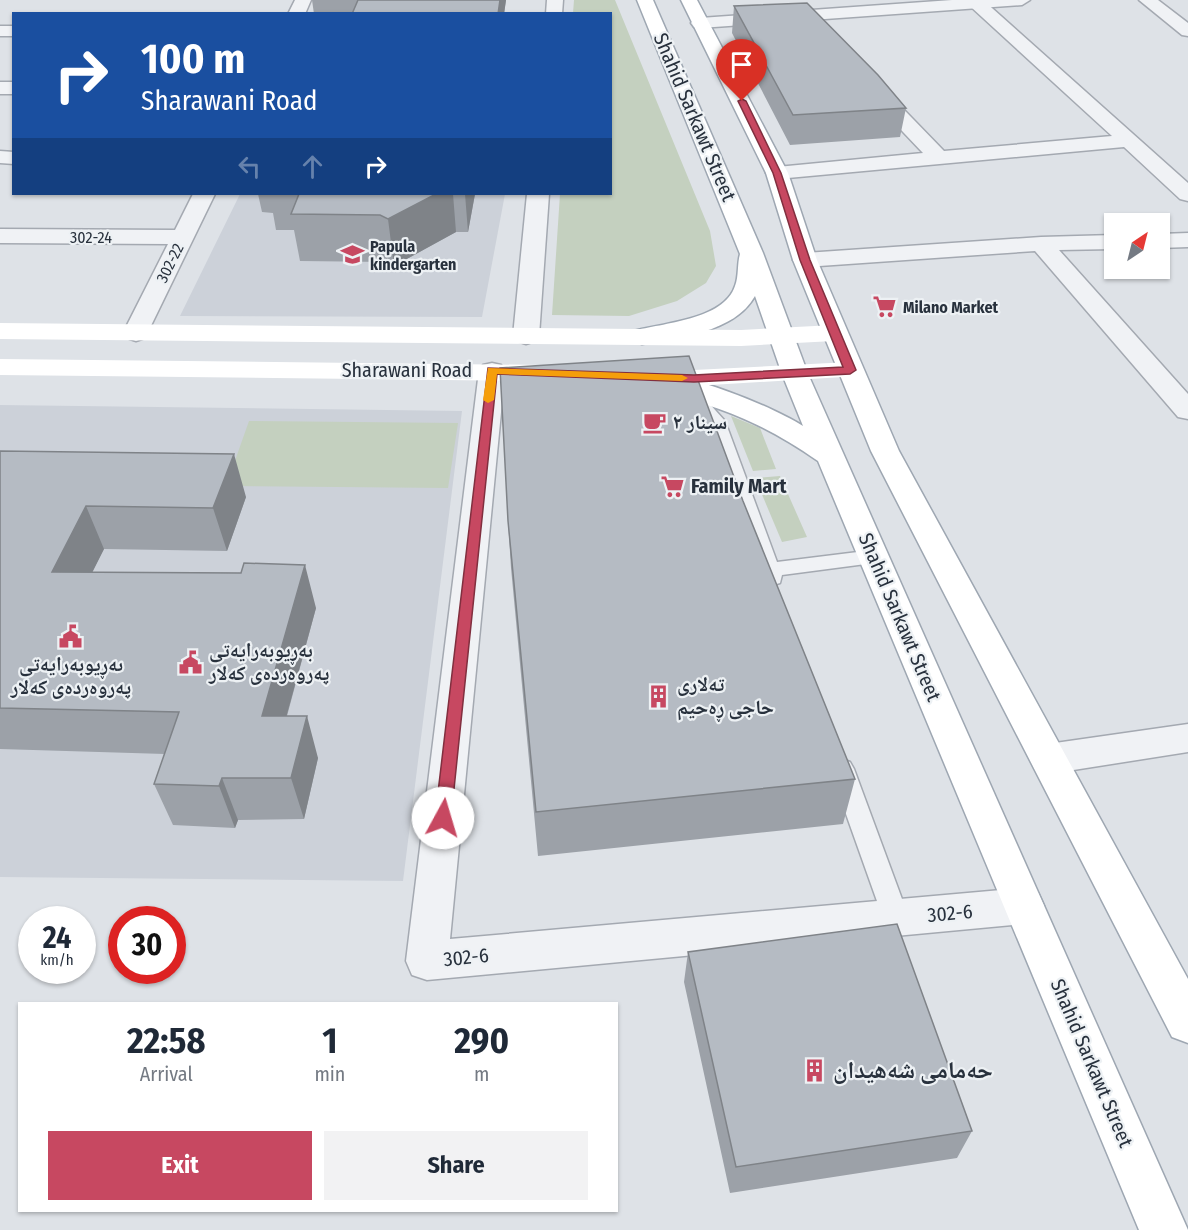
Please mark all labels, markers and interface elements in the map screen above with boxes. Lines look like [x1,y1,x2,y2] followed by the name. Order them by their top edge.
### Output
[649,29,741,205] street label: Shahid Sarkawt Street
[141,34,245,84] text: 100 m
[42,36,120,114] icon: right
[716,39,767,101] pin
[725,48,758,81] icon: arrive
[141,85,317,117] text: Sharawani Road
[233,150,266,183] icon: left
[296,150,329,183] icon: ahead
[359,150,392,183] icon: right
[1104,213,1170,279] north arrow
[1104,213,1170,279] map controls
[70,228,112,247] street label: 302-24
[370,237,456,274] place label: Papula kindergarten
[152,240,188,286] street label: 302-22
[339,242,365,268] school or university icon: Papula kindergarten
[872,294,898,320] supermarket icon: Milano Market
[903,298,999,317] place label: Milano Market
[342,358,472,382] street label: Sharawani Road
[642,409,668,435] cafe icon: سینار ٢
[673,410,727,434] place label: سینار ٢
[660,473,686,499] supermarket icon: Family Mart
[691,474,788,498] place label: Family Mart
[854,529,946,705] street label: Shahid Sarkawt Street
[58,623,84,649] public building icon: ىەڕیوبەرایەتی پەروەردەی کەلار
[208,638,330,685] place label: بەڕیوبەرایەتی پەروەردەی کەلار
[178,649,204,675] public building icon: بەڕیوبەرایەتی پەروەردەی کەلار
[10,652,131,699] place label: ىەڕیوبەرایەتی پەروەردەی کەلار
[677,672,774,722] place label: تەلاری حاجی ڕەحیم
[646,683,672,709] building icon: تەلاری حاجی ڕەحیم
[411,786,475,850] position arrow
[926,899,974,927] street label: 302-6
[108,906,186,984] speed limit sign: 30
[43,920,71,956] text: 24
[442,943,490,971] street label: 302-6
[40,951,74,969] text: km/h
[1046,975,1138,1151] street label: Shahid Sarkawt Street
[127,1019,205,1063] text: 22:58
[322,1019,338,1063] text: 1
[454,1019,509,1063] text: 290
[833,1056,993,1084] place label: حەمامی شەهیدان
[802,1057,828,1083] building icon: حەمامی شەهیدان
[140,1062,193,1086] text: Arrival
[314,1062,345,1086] text: min
[474,1062,489,1086] text: m
[48,1131,312,1200] button: Exit
[324,1131,588,1200] button: Share

